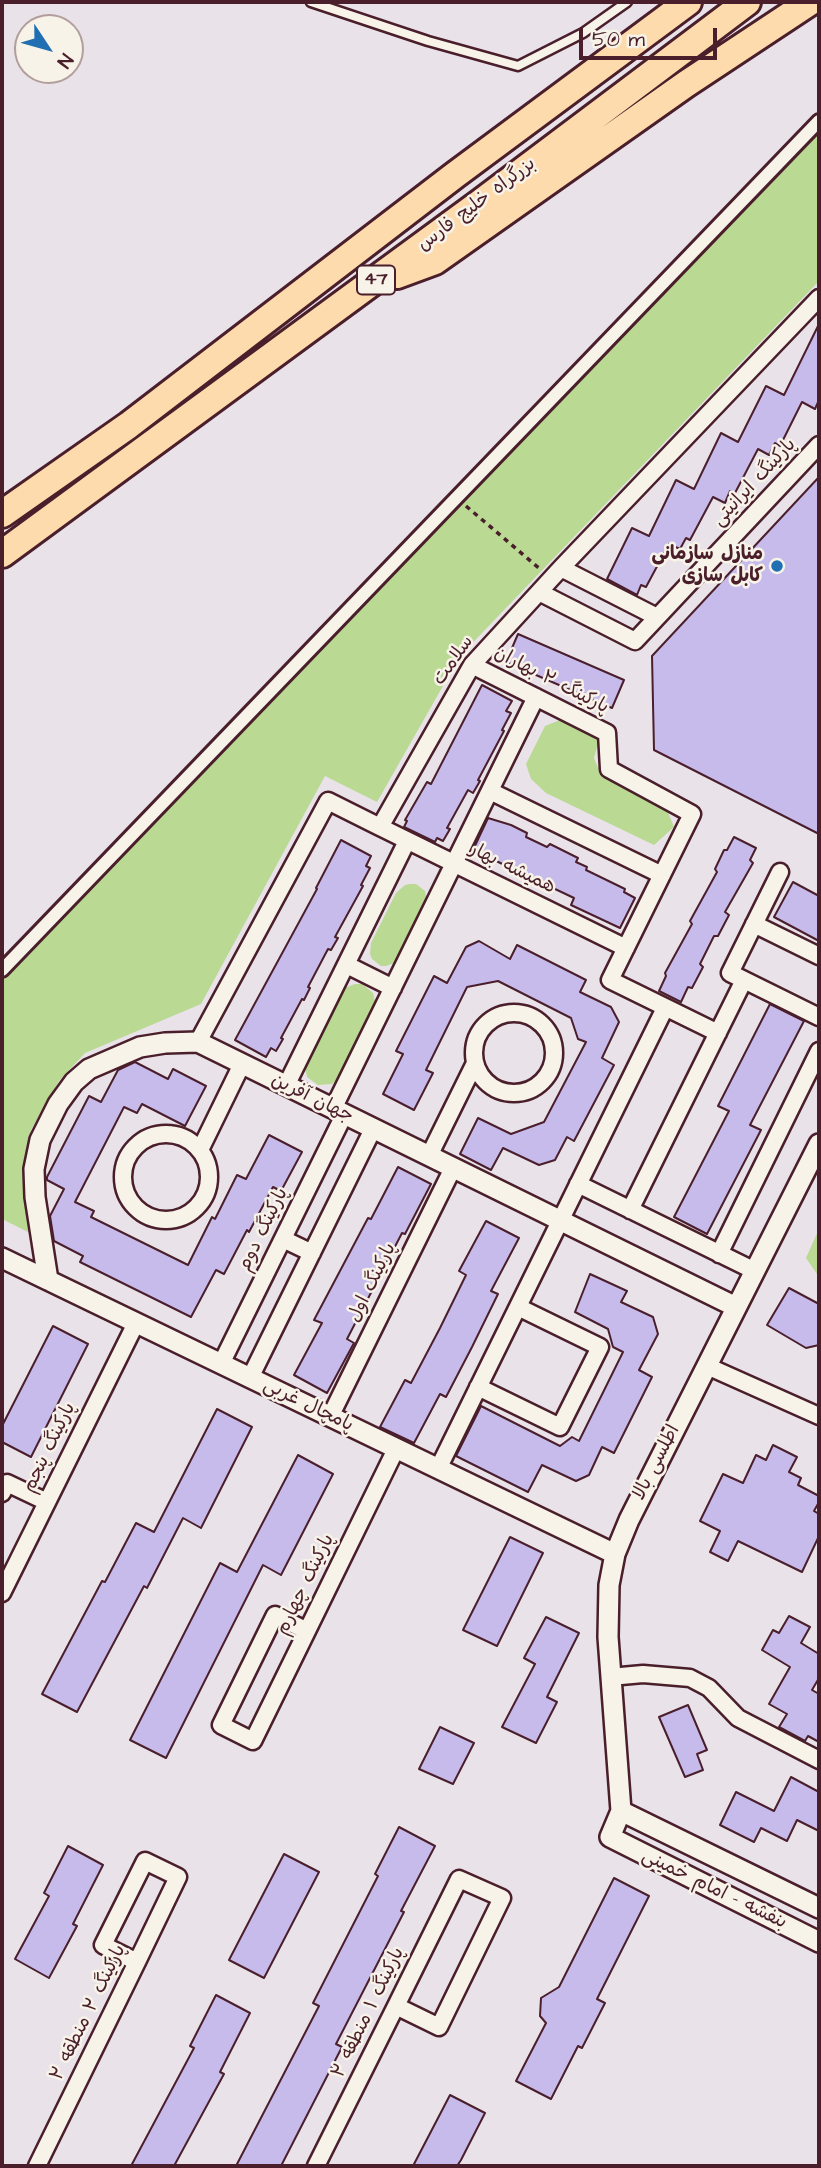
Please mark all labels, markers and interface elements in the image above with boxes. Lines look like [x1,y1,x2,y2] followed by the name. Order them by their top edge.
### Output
[14,14,84,84] north arrow
[583,14,721,58] scale bar
[592,25,645,54] text: 50 m
[50,48,79,73] text: N
[413,153,541,257] street label: بزرگراه خلیج فارس
[357,266,395,294] road number: 47
[708,434,802,532] street label: پارکینگ ایرانیتی
[651,544,763,588] place label: منازل سازمانی کابل سازی
[769,558,785,574] marker: منازل سازمانی کابل سازی
[429,632,479,690] street label: سلامت
[490,642,612,720] street label: پارکینگ ۲ بهاران
[465,838,559,900] street label: همیشه بهار
[267,1069,357,1129] street label: جهان آفرین
[234,1184,294,1276] street label: پارکینگ دوم
[344,1240,402,1326] street label: پارکینگ اول
[259,1374,357,1438] street label: پامچال غربی
[18,1399,82,1497] street label: پارکینگ پنجم
[628,1422,686,1504] street label: اطلسی بالا
[272,1531,340,1639] street label: پارکینگ چهارم
[638,1845,790,1935] street label: بنفشه - امام خمینی
[46,1941,132,2085] street label: پارکینگ ۲ منطقه ۲
[328,1944,410,2082] street label: پارکینگ ۱ منطقه ۲

